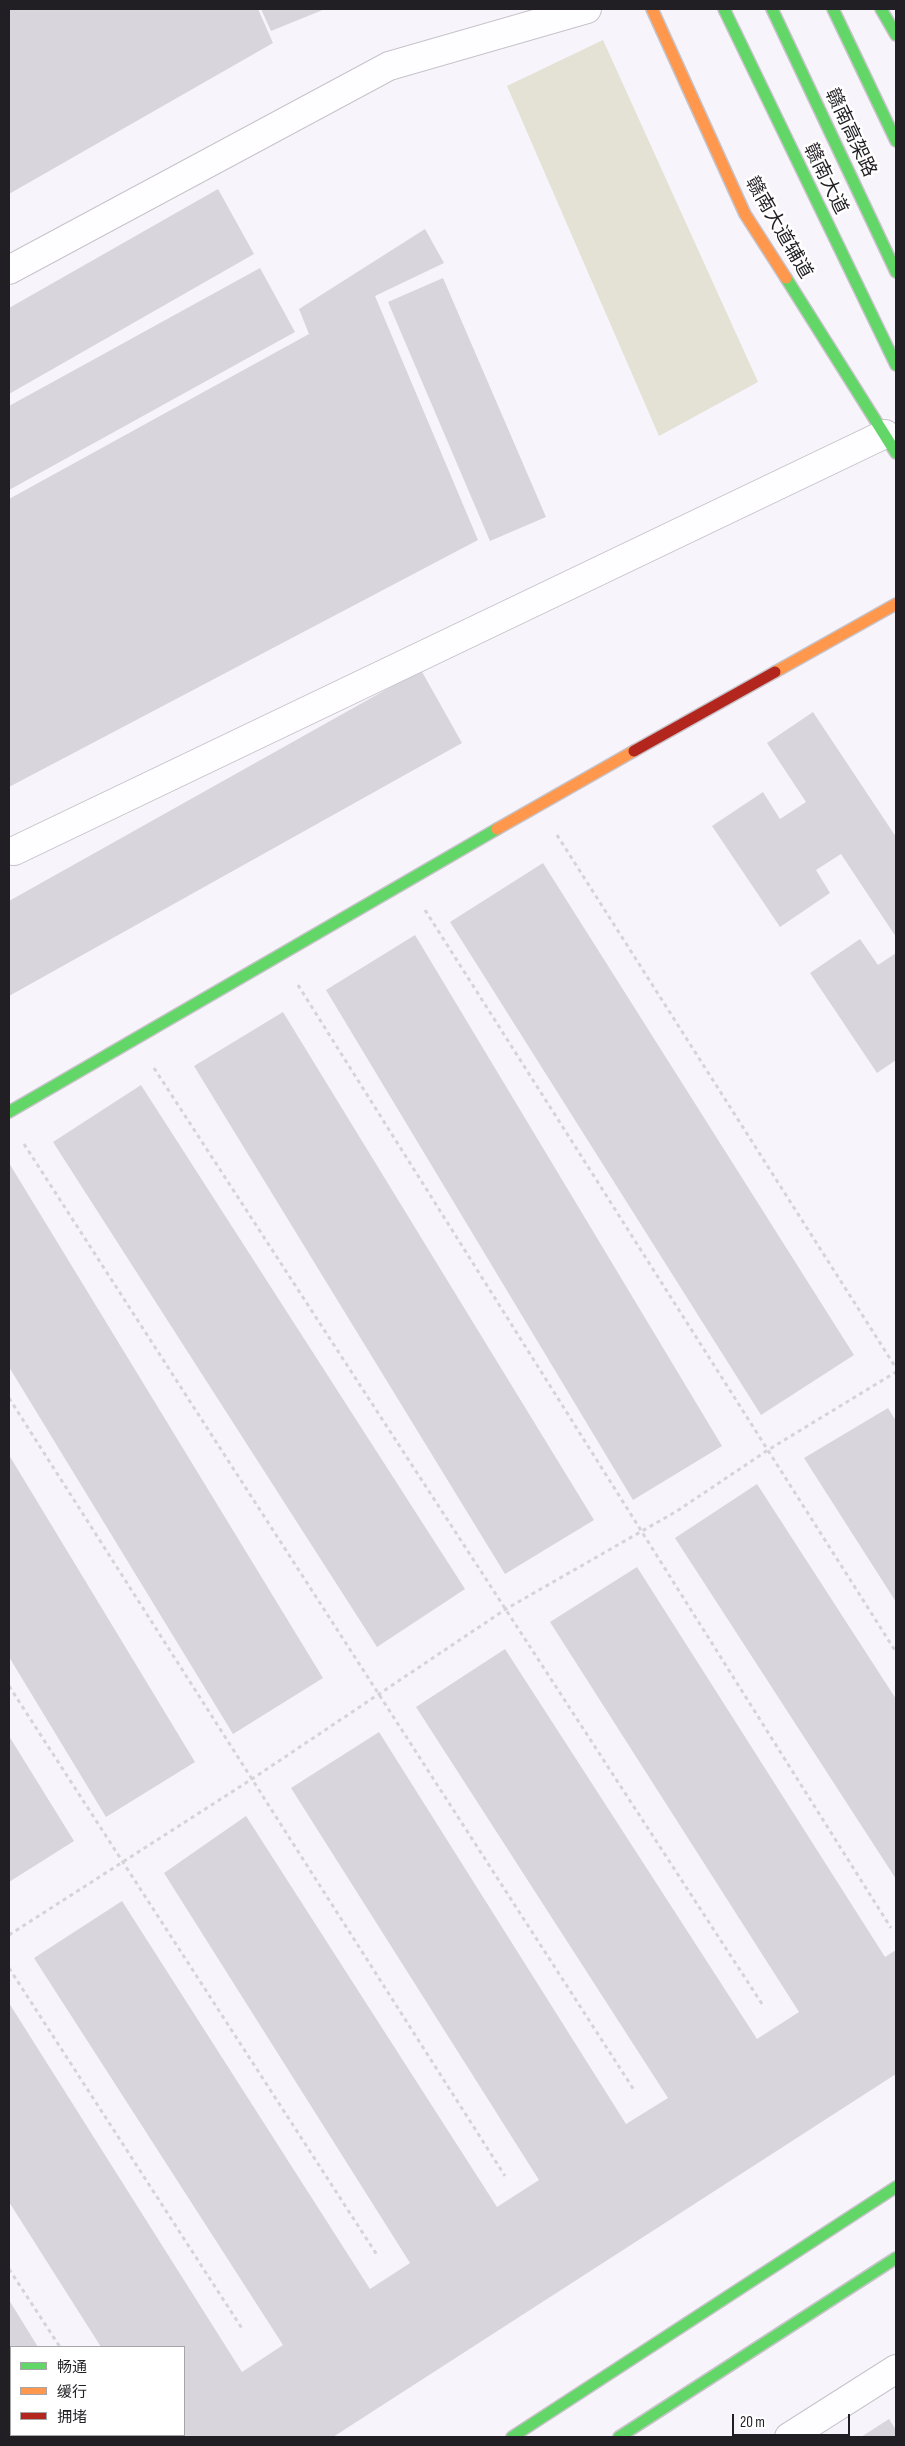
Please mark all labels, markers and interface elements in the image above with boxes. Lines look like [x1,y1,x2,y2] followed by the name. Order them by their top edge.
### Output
[820,85,880,181] street label: 赣南高架路
[798,140,852,218] street label: 赣南大道
[740,173,816,283] street label: 赣南大道辅道
[10,2346,185,2436] legend
[57,2358,87,2377] text: 畅通
[57,2383,87,2402] text: 缓行
[735,2404,852,2436] scale bar
[57,2408,87,2427] text: 拥堵
[740,2413,765,2432] text: 20 m

